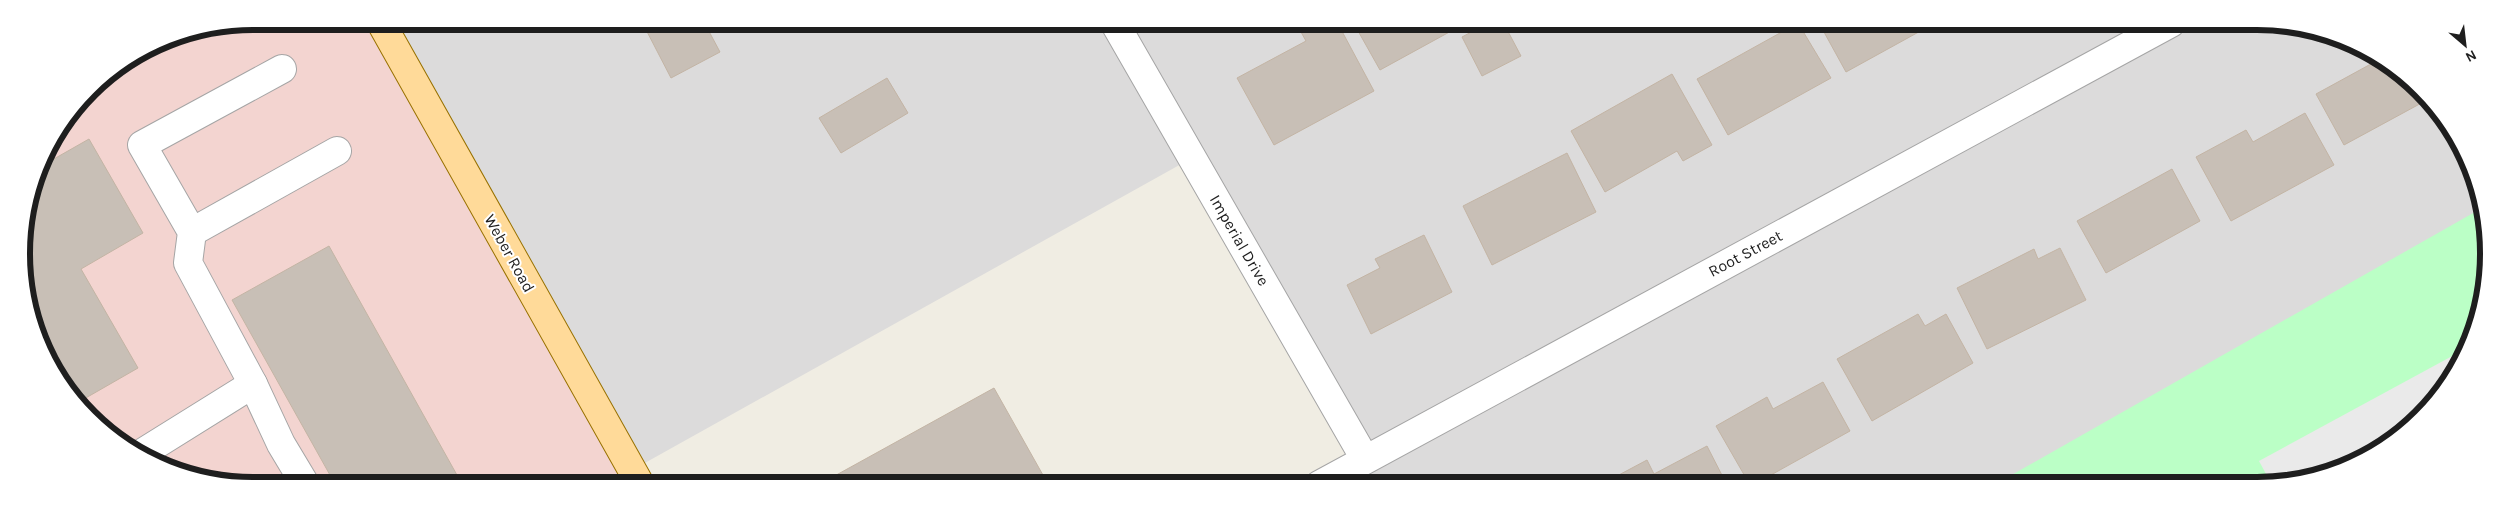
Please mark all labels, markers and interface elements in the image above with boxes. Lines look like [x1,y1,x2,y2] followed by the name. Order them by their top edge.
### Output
[2440,20,2490,70] north arrow
[2462,46,2479,66] text: N
[1206,191,1273,289] street label: Imperial Drive
[480,211,539,296] street label: Weber Road
[1705,226,1785,281] street label: Root Street

